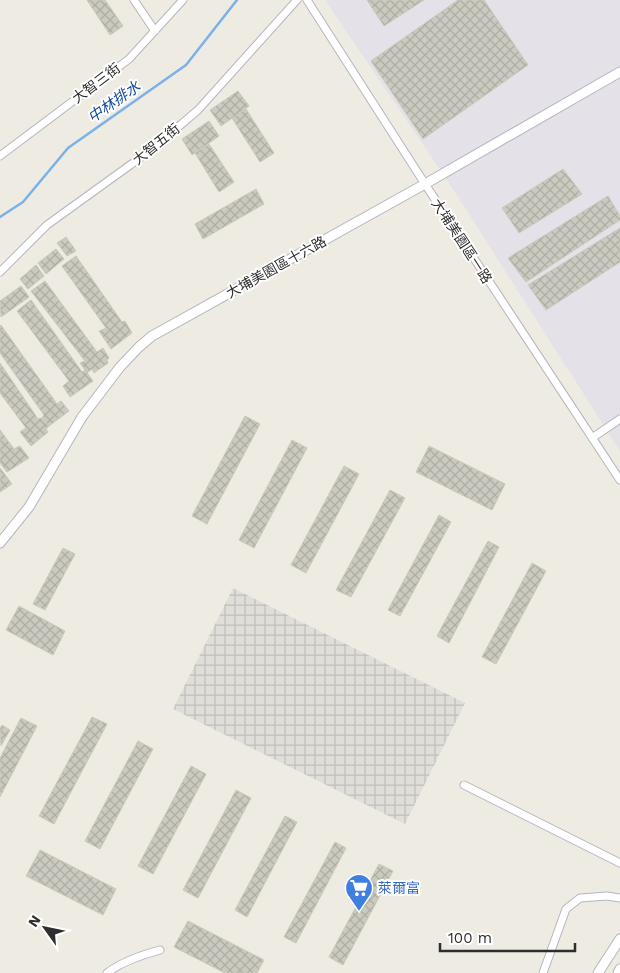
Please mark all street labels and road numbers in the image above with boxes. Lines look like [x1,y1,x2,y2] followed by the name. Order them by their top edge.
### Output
[69,60,123,106] street label: 大智三街
[129,120,183,168] street label: 大智五街
[429,196,495,286] street label: 大埔美園區一路
[223,233,329,301] street label: 大埔美園區十六路

